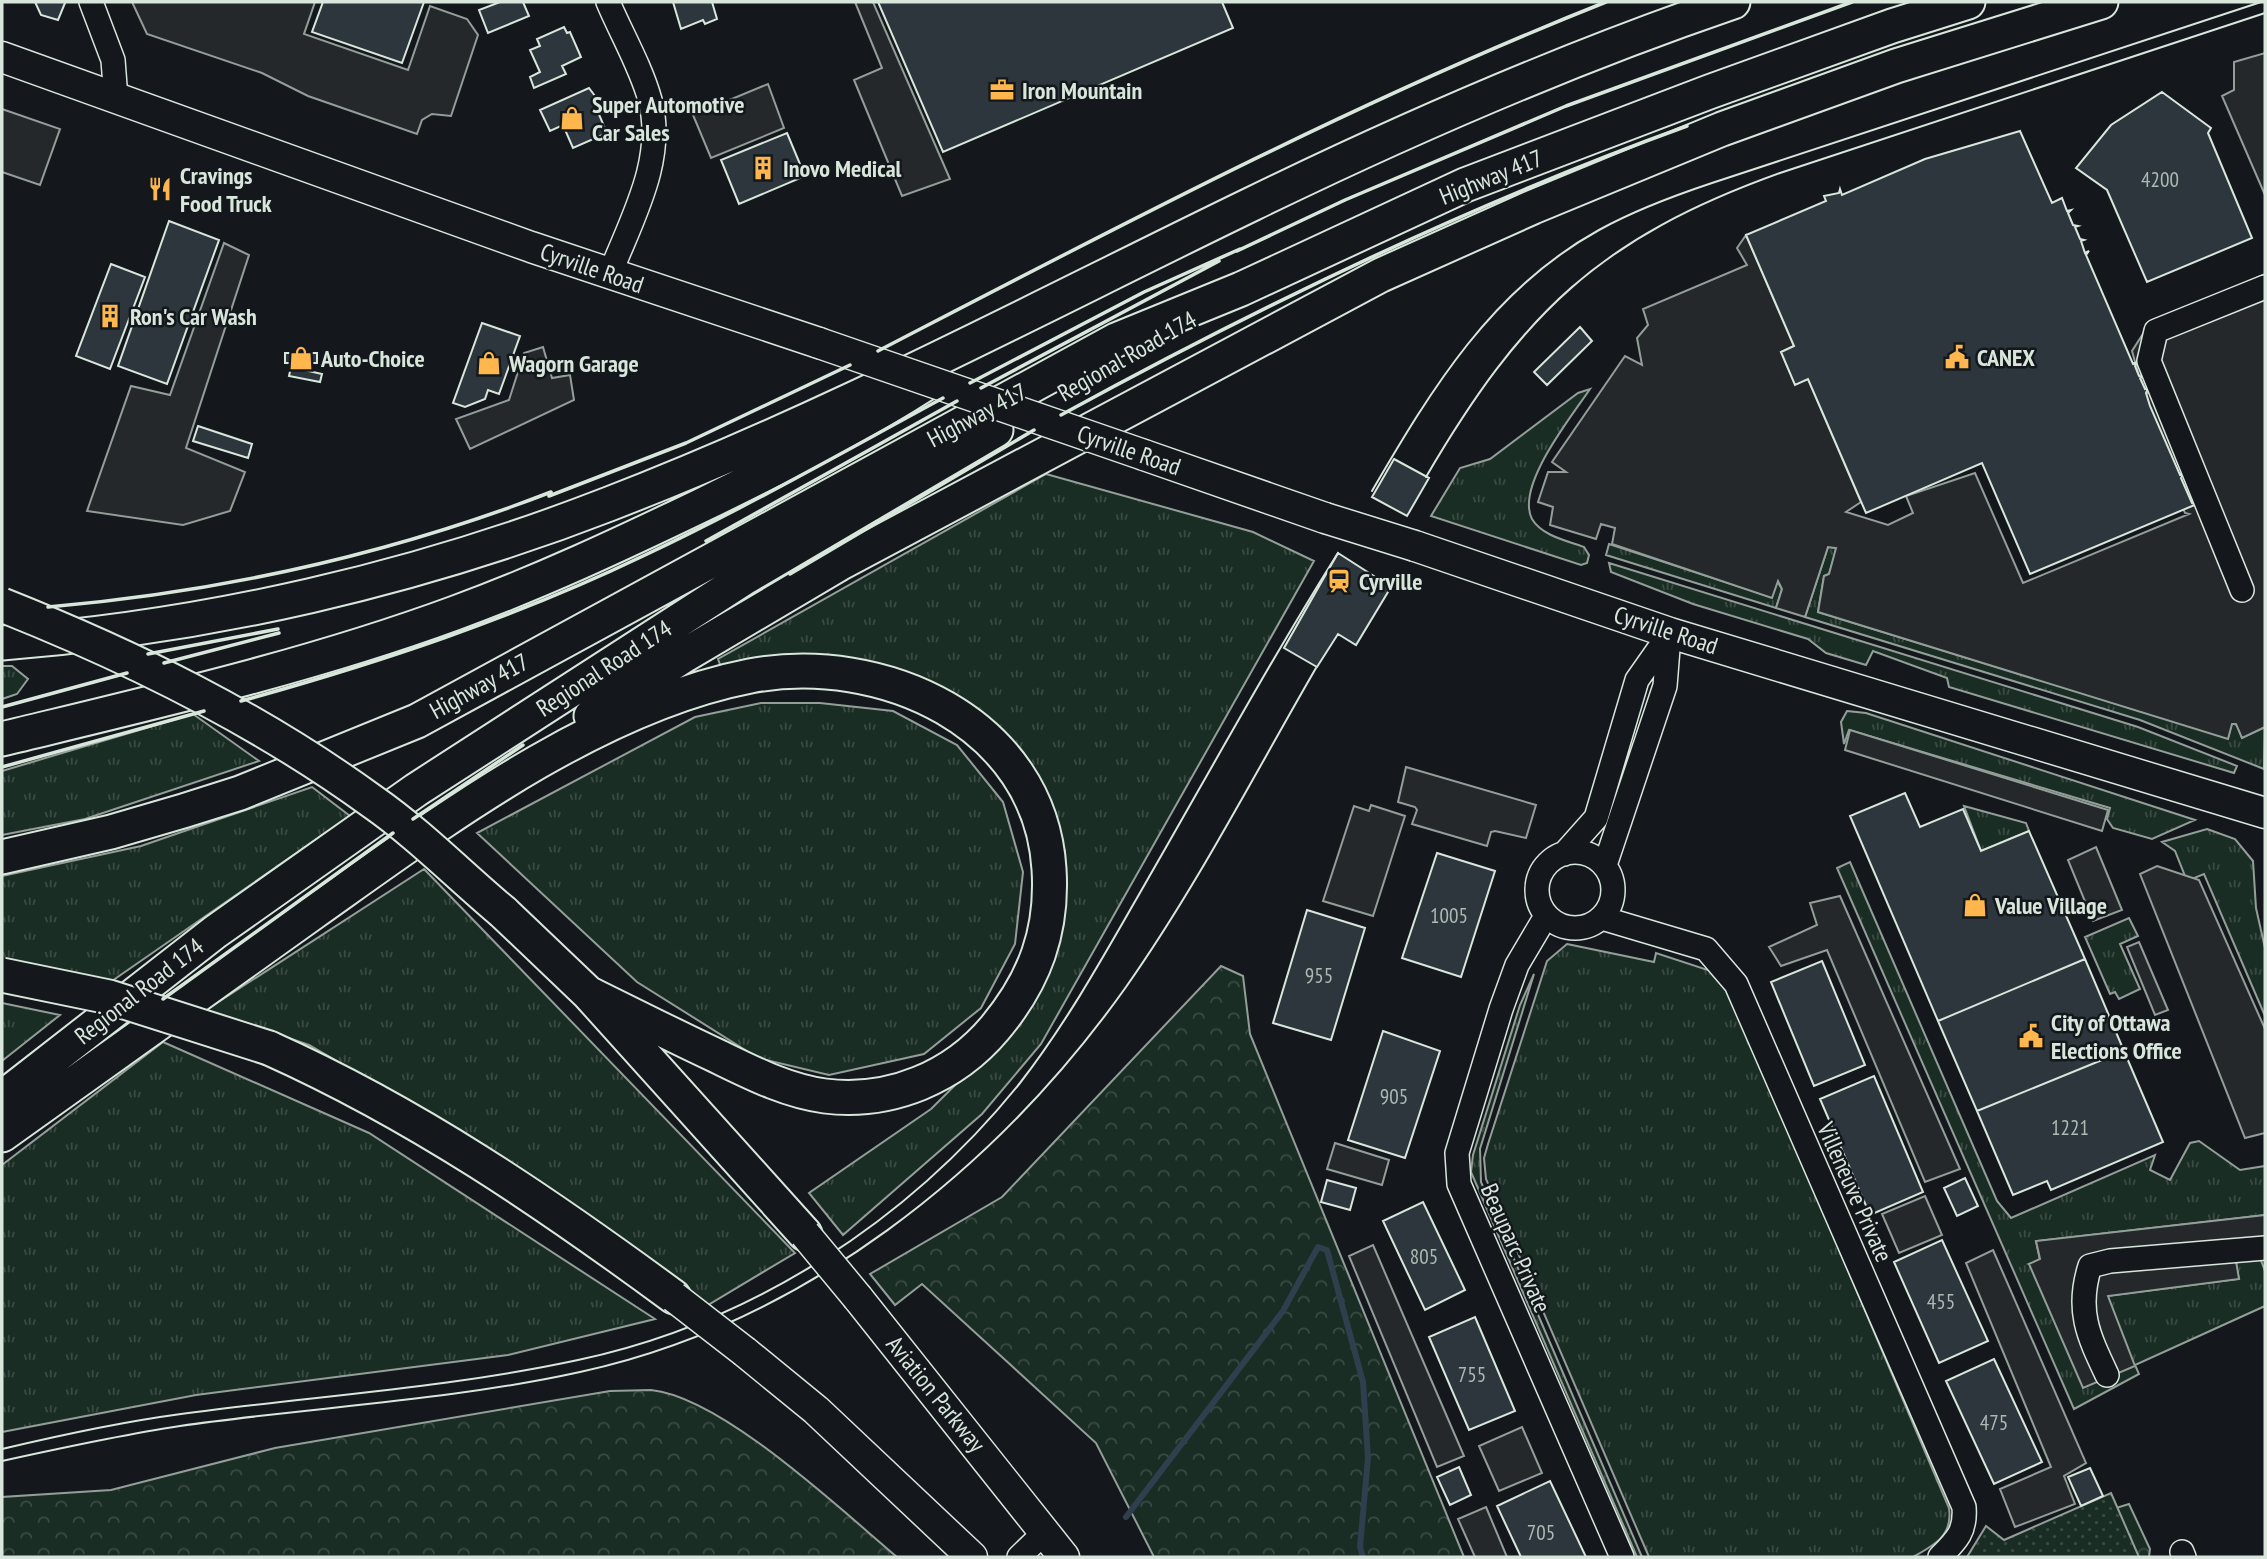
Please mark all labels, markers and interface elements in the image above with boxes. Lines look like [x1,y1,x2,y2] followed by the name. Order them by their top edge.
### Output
[1022,75,1142,106] place label: Iron Mountain
[988,76,1016,104] office icon: Iron Mountain
[592,89,744,148] place label: Super Automotive Car Sales
[558,104,586,132] shop icon: Super Automotive Car Sales
[1435,142,1547,212] street label: Highway 417
[783,153,902,184] place label: Inovo Medical
[749,154,777,182] building icon: Inovo Medical
[180,160,272,219] place label: Cravings Food Truck
[2141,166,2179,193] house number: 4200
[146,175,174,203] restaurant icon: Cravings Food Truck
[536,236,648,300] street label: Cyrville Road
[130,301,257,332] place label: Ron's Car Wash
[96,302,124,330] building icon: Ron's Car Wash
[1052,304,1202,408] street label: Regional Road 174
[1977,342,2035,373] place label: CANEX
[320,343,425,374] place label: Auto-Choice
[1943,343,1971,371] public building icon: CANEX
[287,344,315,372] shop icon: Auto-Choice
[508,348,639,379] place label: Wagorn Garage
[475,349,503,377] shop icon: Wagorn Garage
[922,376,1032,454] street label: Highway 417
[1073,418,1185,482] street label: Cyrville Road
[1359,566,1422,597] place label: Cyrville
[1325,567,1353,595] station icon: Cyrville
[1610,599,1722,661] street label: Cyrville Road
[530,613,678,723] street label: Regional Road 174
[424,646,534,726] street label: Highway 417
[1994,890,2107,921] place label: Value Village
[1961,891,1989,919] shop icon: Value Village
[1430,902,1468,929] house number: 1005
[68,931,210,1051] street label: Regional Road 174
[1305,962,1333,989] house number: 955
[2051,1007,2182,1066] place label: City of Ottawa Elections Office
[2017,1022,2045,1050] public building icon: City of Ottawa Elections Office
[1380,1083,1408,1110] house number: 905
[2051,1114,2089,1141] house number: 1221
[1810,1116,1900,1267] street label: Villeneuve Private
[1474,1179,1558,1317] street label: Beauparc Private
[1410,1243,1438,1270] house number: 805
[1927,1288,1955,1315] house number: 455
[880,1329,992,1459] street label: Aviation Parkway
[1458,1361,1486,1388] house number: 755
[1980,1409,2008,1436] house number: 475
[1527,1519,1555,1546] house number: 705

